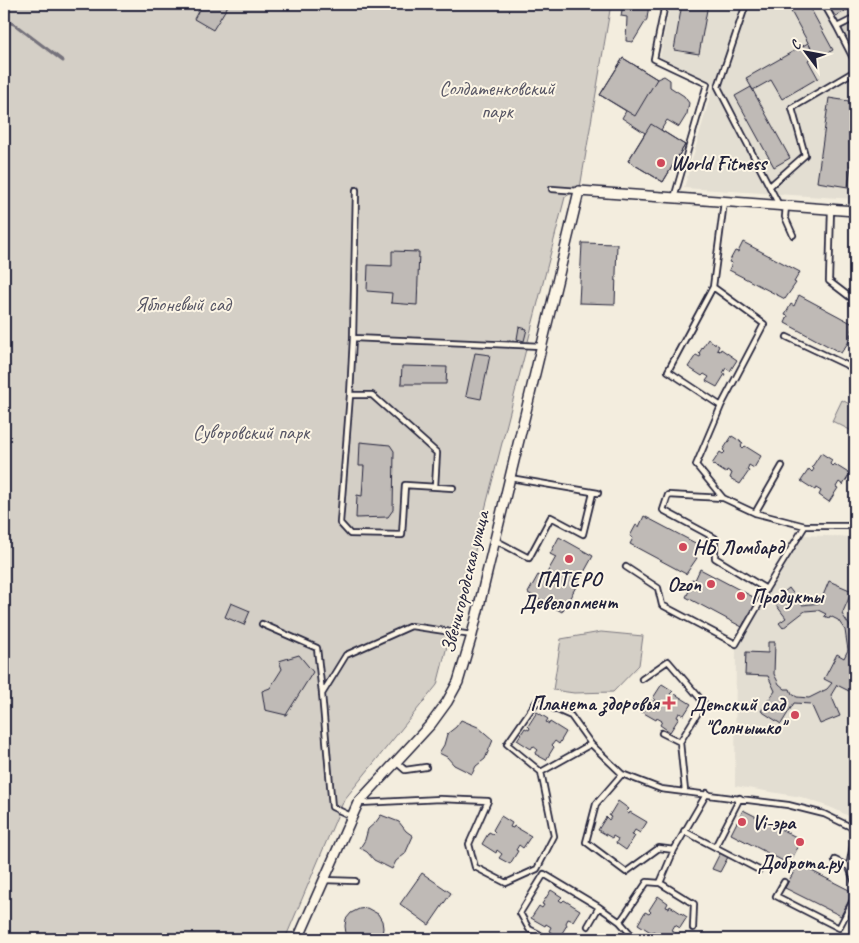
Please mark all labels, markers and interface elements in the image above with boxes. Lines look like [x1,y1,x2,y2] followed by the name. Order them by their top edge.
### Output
[782,28,832,78] north arrow
[786,36,806,53] text: С
[439,76,556,124] park label: Солдатенковский парк
[671,151,768,176] place label: World Fitness
[655,157,667,169] marker: World Fitness
[135,292,232,317] park label: Яблоневый сад
[193,420,311,445] park label: Суворовский парк
[435,507,495,656] street label: Звенигородская улица
[693,535,786,560] place label: НБ Ломбард
[677,541,689,553] marker: НБ Ломбард
[563,553,575,565] marker: ПАТЕРО Девелопмент
[520,567,619,615] place label: ПАТЕРО Девелопмент
[668,572,702,597] place label: Ozon
[705,578,717,590] marker: Ozon
[751,584,825,610] place label: Продукты
[735,590,747,602] marker: Продукты
[530,691,660,717] place label: Планета здоровья
[690,692,789,740] place label: Детский сад "Солнышко"
[663,697,675,709] marker: Планета здоровья
[789,709,801,721] marker: Детский сад "Солнышко"
[752,810,797,835] place label: Vi-эра
[736,816,748,828] marker: Vi-эра
[794,836,806,848] marker: Доброта.ру
[758,850,845,875] place label: Доброта.ру

